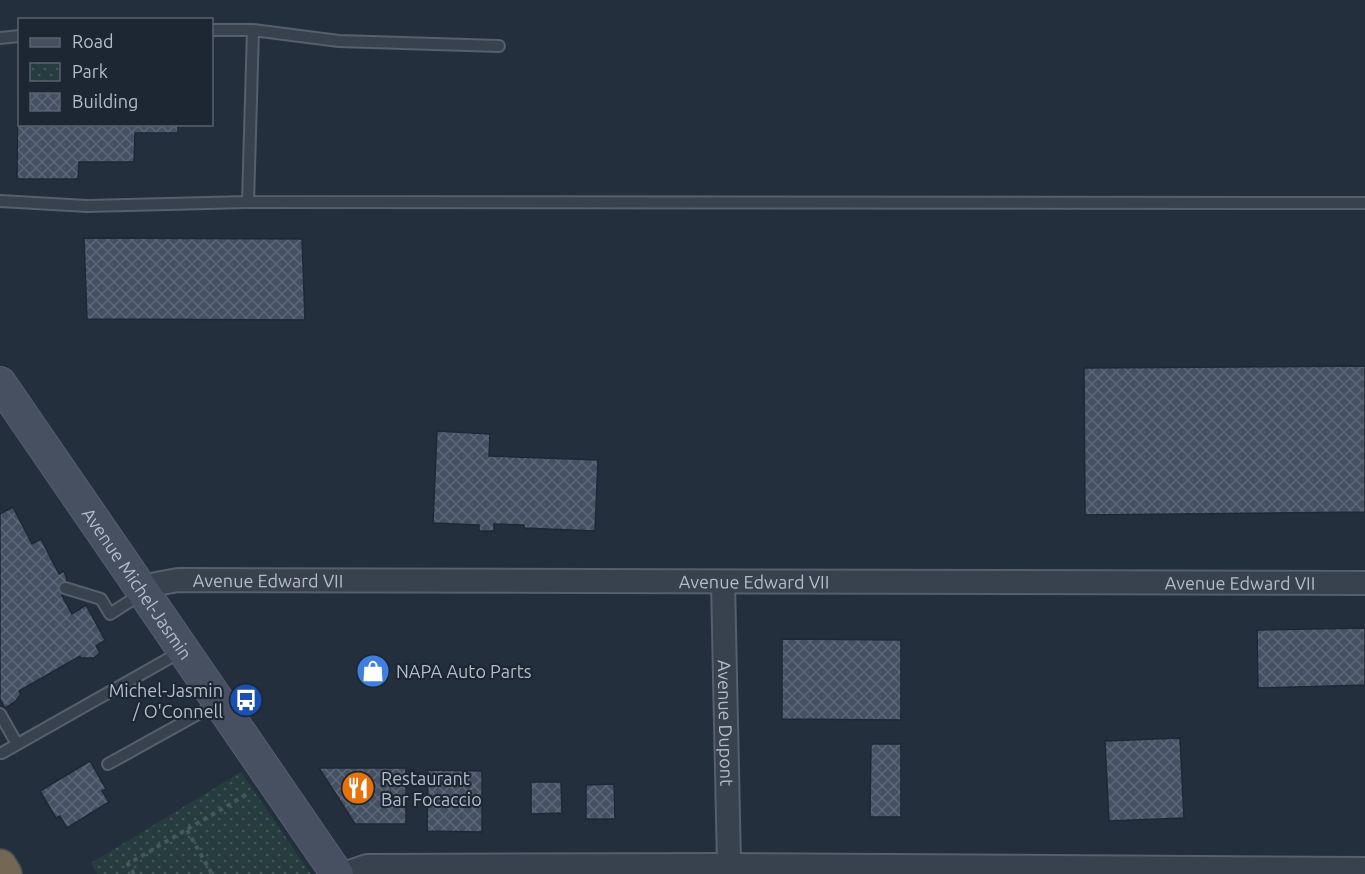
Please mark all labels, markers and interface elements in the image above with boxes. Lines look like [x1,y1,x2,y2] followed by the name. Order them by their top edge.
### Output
[18,18,213,126] legend
[72,31,114,51] text: Road
[72,61,108,81] text: Park
[72,91,138,111] text: Building
[79,504,196,663] street label: Avenue Michel-Jasmin
[193,570,343,590] street label: Avenue Edward VII
[679,571,829,592] street label: Avenue Edward VII
[1165,572,1315,593] street label: Avenue Edward VII
[355,653,391,689] shop icon: NAPA Auto Parts
[715,660,737,786] street label: Avenue Dupont
[396,661,532,681] place label: NAPA Auto Parts
[109,680,223,721] place label: Michel-Jasmin / O'Connell
[228,682,264,718] bus stop icon: Michel-Jasmin / O'Connell
[381,768,482,809] place label: Restaurant Bar Focaccio
[340,770,376,806] restaurant icon: Restaurant Bar Focaccio

